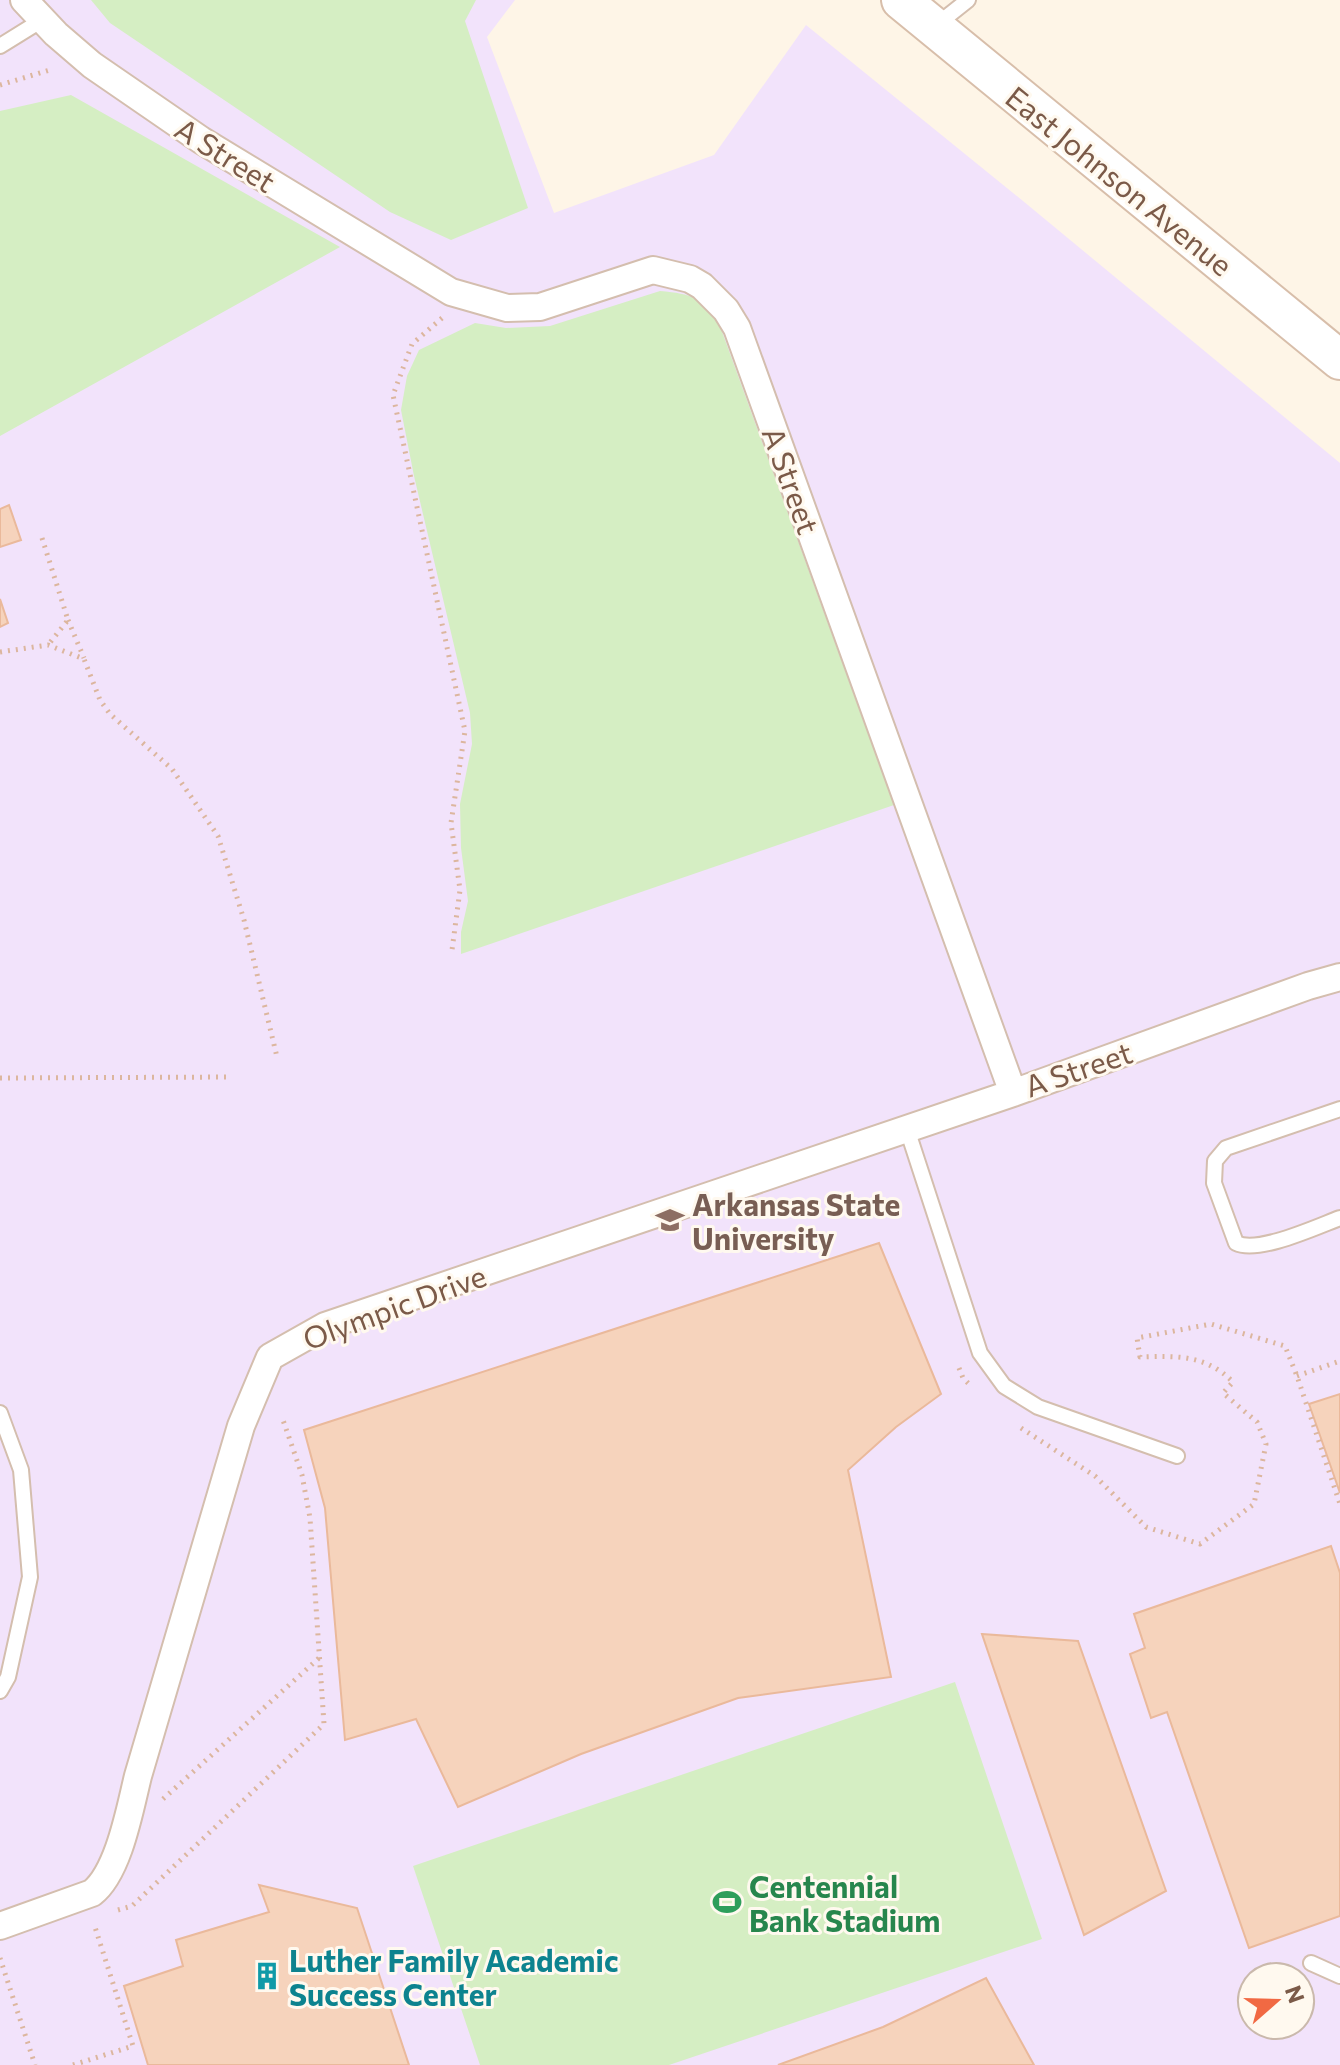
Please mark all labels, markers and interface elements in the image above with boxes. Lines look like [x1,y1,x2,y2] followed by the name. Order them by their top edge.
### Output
[999,77,1241,283] street label: East Johnson Avenue
[169,109,283,199] street label: A Street
[756,421,828,539] street label: A Street
[1019,1032,1137,1104] street label: A Street
[692,1185,900,1256] place label: Arkansas State University
[655,1205,685,1235] school or university icon: Arkansas State University
[297,1256,491,1356] street label: Olympic Drive
[749,1867,940,1938] place label: Centennial Bank Stadium
[712,1887,742,1917] sports icon: Centennial Bank Stadium
[289,1941,618,2012] place label: Luther Family Academic Success Center
[252,1961,282,1991] building icon: Luther Family Academic Success Center
[1236,1961,1316,2041] north arrow
[1280,1982,1311,2006] text: N

